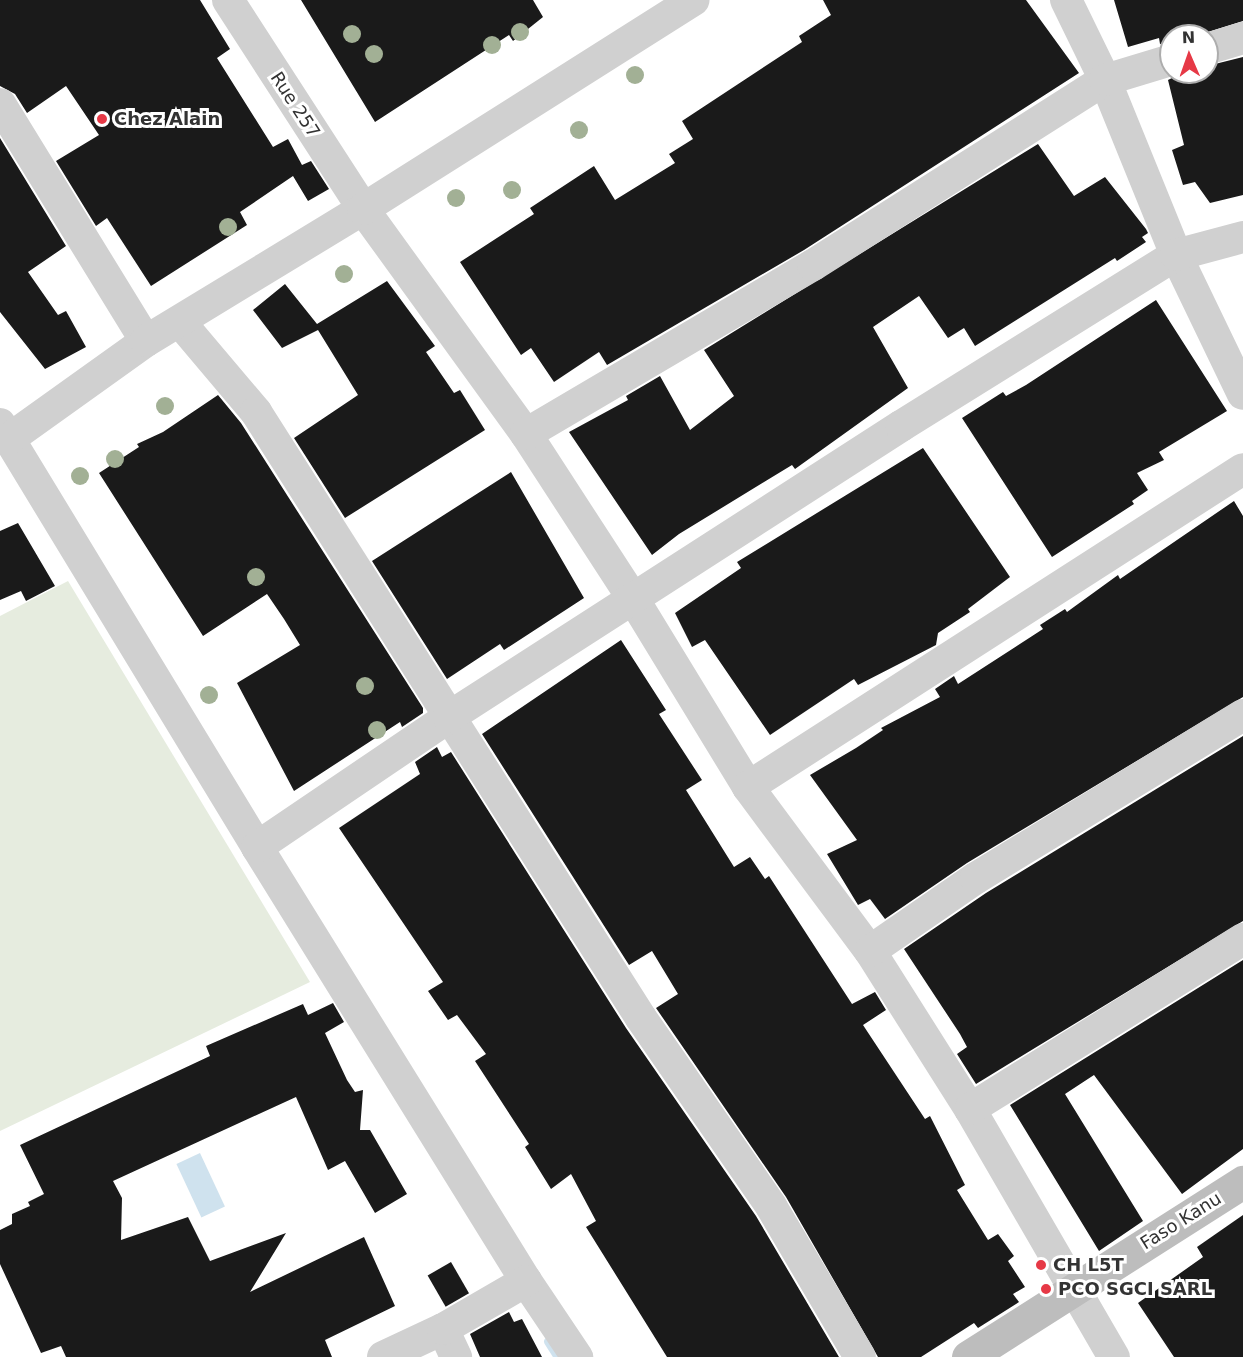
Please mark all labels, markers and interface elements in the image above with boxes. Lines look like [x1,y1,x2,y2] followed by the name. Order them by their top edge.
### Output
[1159,24,1219,84] north arrow
[1181,28,1195,47] text: N
[266,68,324,142] street label: Rue 257
[114,108,220,130] place label: Chez Alain
[95,112,109,126] marker: Chez Alain
[1137,1188,1225,1254] street label: Faso Kanu
[1053,1254,1124,1276] place label: CH L5T
[1034,1258,1048,1272] marker: CH L5T
[1058,1278,1212,1300] place label: PCO SGCI SARL
[1039,1282,1053,1296] marker: PCO SGCI SARL

